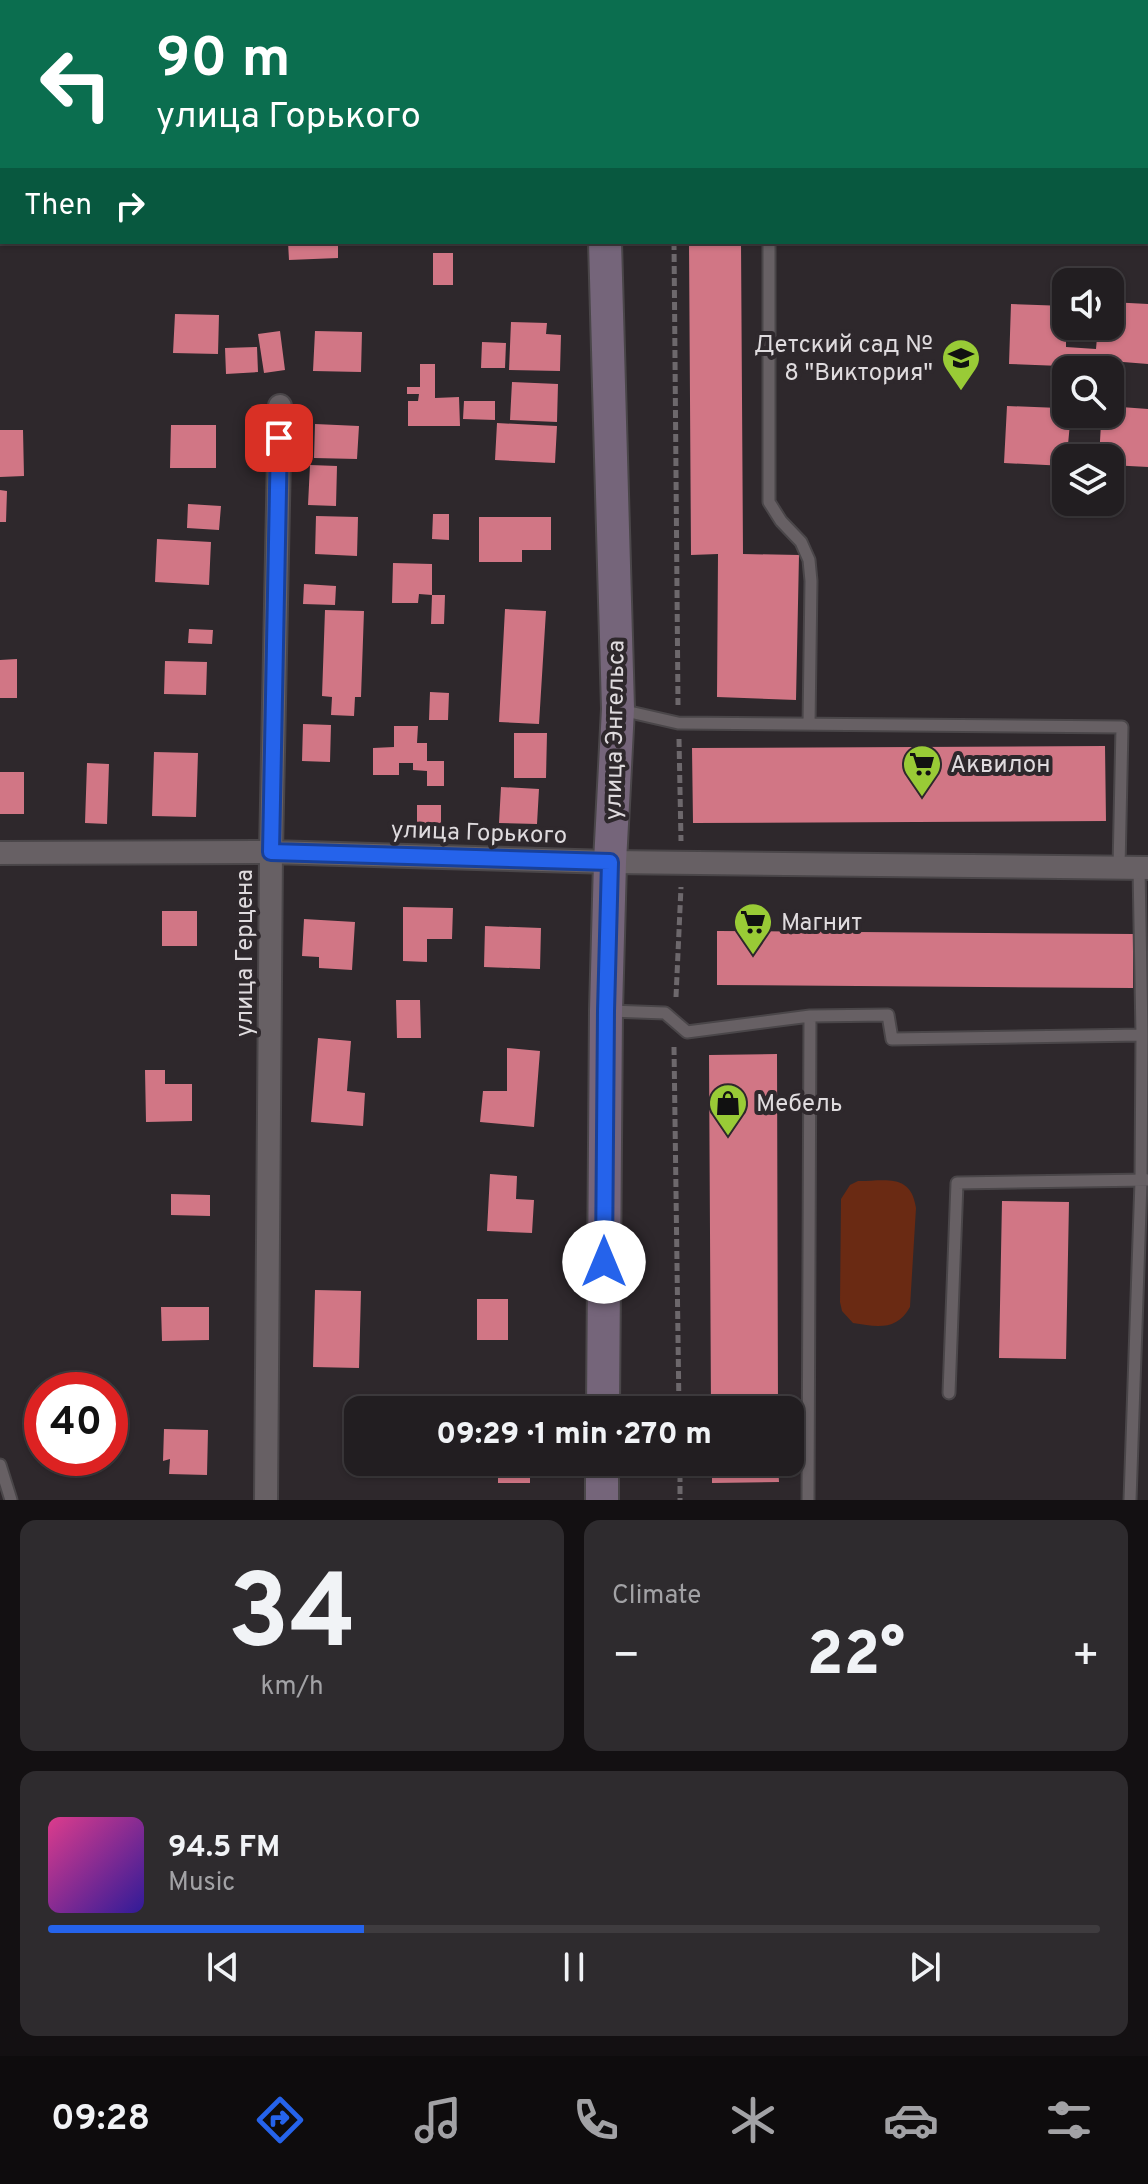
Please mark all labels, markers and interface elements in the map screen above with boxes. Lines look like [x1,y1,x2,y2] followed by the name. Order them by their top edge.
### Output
[156,26,291,96] text: 90 m
[24,32,128,136] icon: left
[156,95,421,141] text: улица Горького
[108,184,152,228] icon: right
[24,188,92,225] text: Then
[1052,268,1124,516] map controls
[1052,268,1124,340] button: sound
[754,331,933,389] place label: Детский сад № 8 "Виктория"
[940,337,982,392] school or university icon: Детский сад № 8 "Виктория"
[1052,356,1124,428] button: search
[245,404,313,472] pin
[257,416,301,460] icon: arrive
[1052,444,1124,516] button: layers
[599,640,633,820] street label: улица Энгельса
[901,743,943,798] supermarket icon: Аквилон
[950,751,1050,781] place label: Аквилон
[390,816,568,852] street label: улица Горького
[231,869,261,1037] street label: улица Герцена
[732,901,774,956] supermarket icon: Магнит
[781,909,862,939] place label: Магнит
[707,1082,749,1137] shop icon: Мебель
[756,1090,842,1120] place label: Мебель
[562,1220,646,1304] position arrow
[24,1372,128,1476] speed limit sign: 40
[436,1417,712,1454] text: 09:29 · 1 min · 270 m
[227,1553,357,1685] text: 34
[612,1580,701,1613] text: Climate
[807,1620,905,1696] text: 22°
[612,1630,640,1686] text: −
[1072,1630,1100,1686] text: +
[260,1671,324,1704] text: km/h
[168,1830,280,1867] text: 94.5 FM
[168,1867,235,1900] text: Music
[201,1945,245,1989] icon: previous
[552,1945,596,1989] icon: pause
[903,1945,947,1989] icon: next
[252,2092,308,2148] icon: directions
[410,2092,466,2148] icon: music
[568,2092,624,2148] icon: phone
[725,2092,781,2148] icon: climate
[883,2092,939,2148] icon: car
[1041,2092,1097,2148] icon: filters
[51,2097,150,2143] text: 09:28

